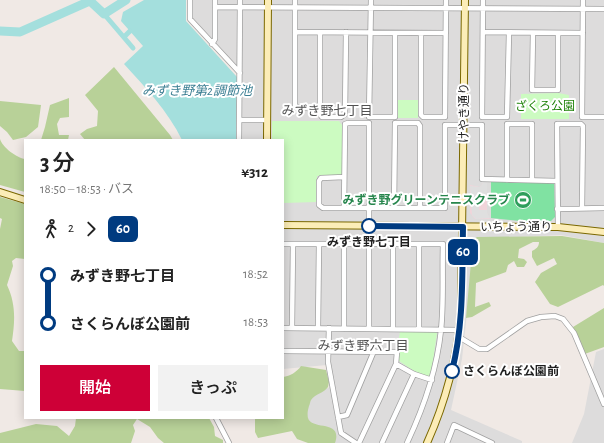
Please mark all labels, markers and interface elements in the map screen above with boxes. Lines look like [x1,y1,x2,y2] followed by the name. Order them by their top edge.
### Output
[457,83,470,143] street label: けやき通り
[142,84,254,98] water label: みずき野第2調節池
[515,99,575,112] park label: ざくろ公園
[281,104,373,118] district label: みずき野七丁目
[40,152,75,174] text: 3 分
[241,165,268,180] text: ¥312
[40,183,134,196] text: 18:50 – 18:53 · バス
[513,190,533,210] sports icon: みずき野グリーンテニスクラブ
[343,193,510,206] place label: みずき野グリーンテニスクラブ
[40,218,62,240] icon: walk
[80,218,102,240] icon: forward
[361,218,377,234] marker: みずき野七丁目
[480,220,552,233] street label: いちょう通り
[68,222,74,235] text: 2
[116,222,130,236] text: 60
[327,235,411,248] place label: みずき野七丁目
[445,239,481,265] line badge: 60
[456,245,470,259] text: 60
[243,268,268,281] text: 18:52
[70,269,175,284] text: みずき野七丁目
[244,316,268,329] text: 18:53
[70,317,190,332] text: さくらんぼ公園前
[317,339,409,353] district label: みずき野六丁目
[444,363,460,379] marker: さくらんぼ公園前
[463,364,559,377] place label: さくらんぼ公園前
[40,365,150,411] button: 開始
[158,365,268,411] button: きっぷ

